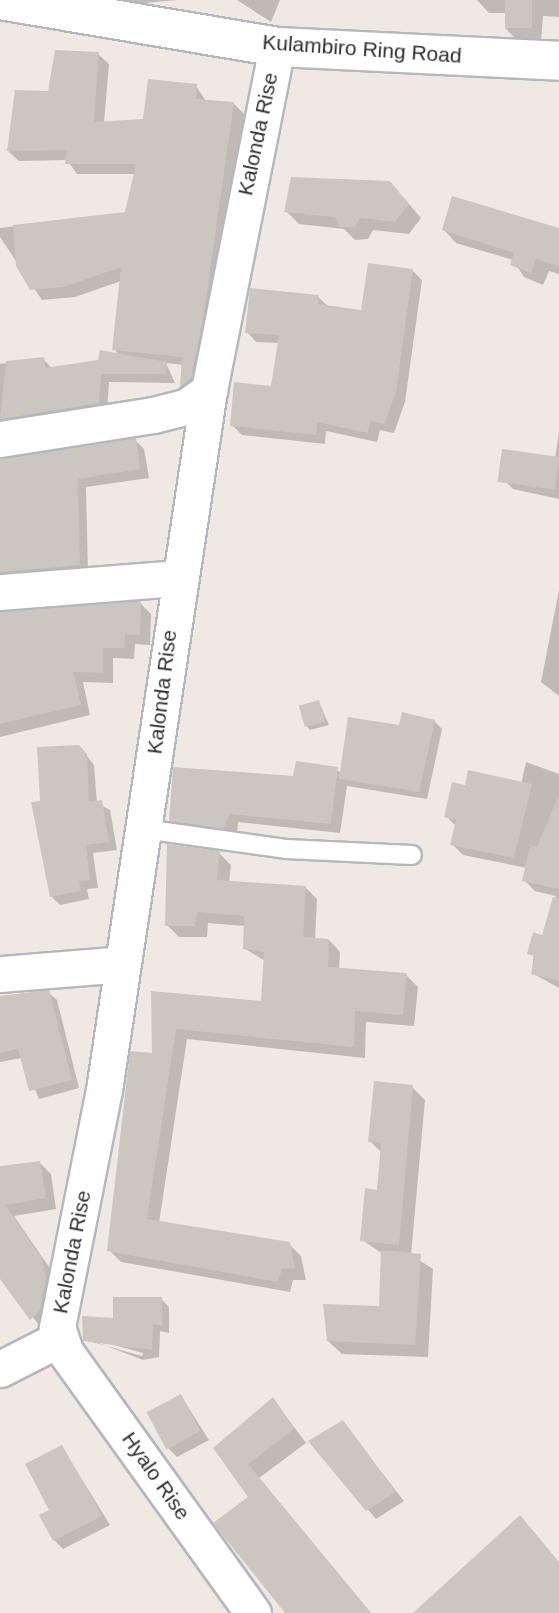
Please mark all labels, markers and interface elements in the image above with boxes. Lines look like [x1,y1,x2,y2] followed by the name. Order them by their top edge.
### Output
[262,29,462,69] street label: Kulambiro Ring Road
[233,70,283,198] street label: Kalonda Rise
[142,628,182,756] street label: Kalonda Rise
[48,1188,96,1316] street label: Kalonda Rise
[117,1427,195,1525] street label: Hyalo Rise

